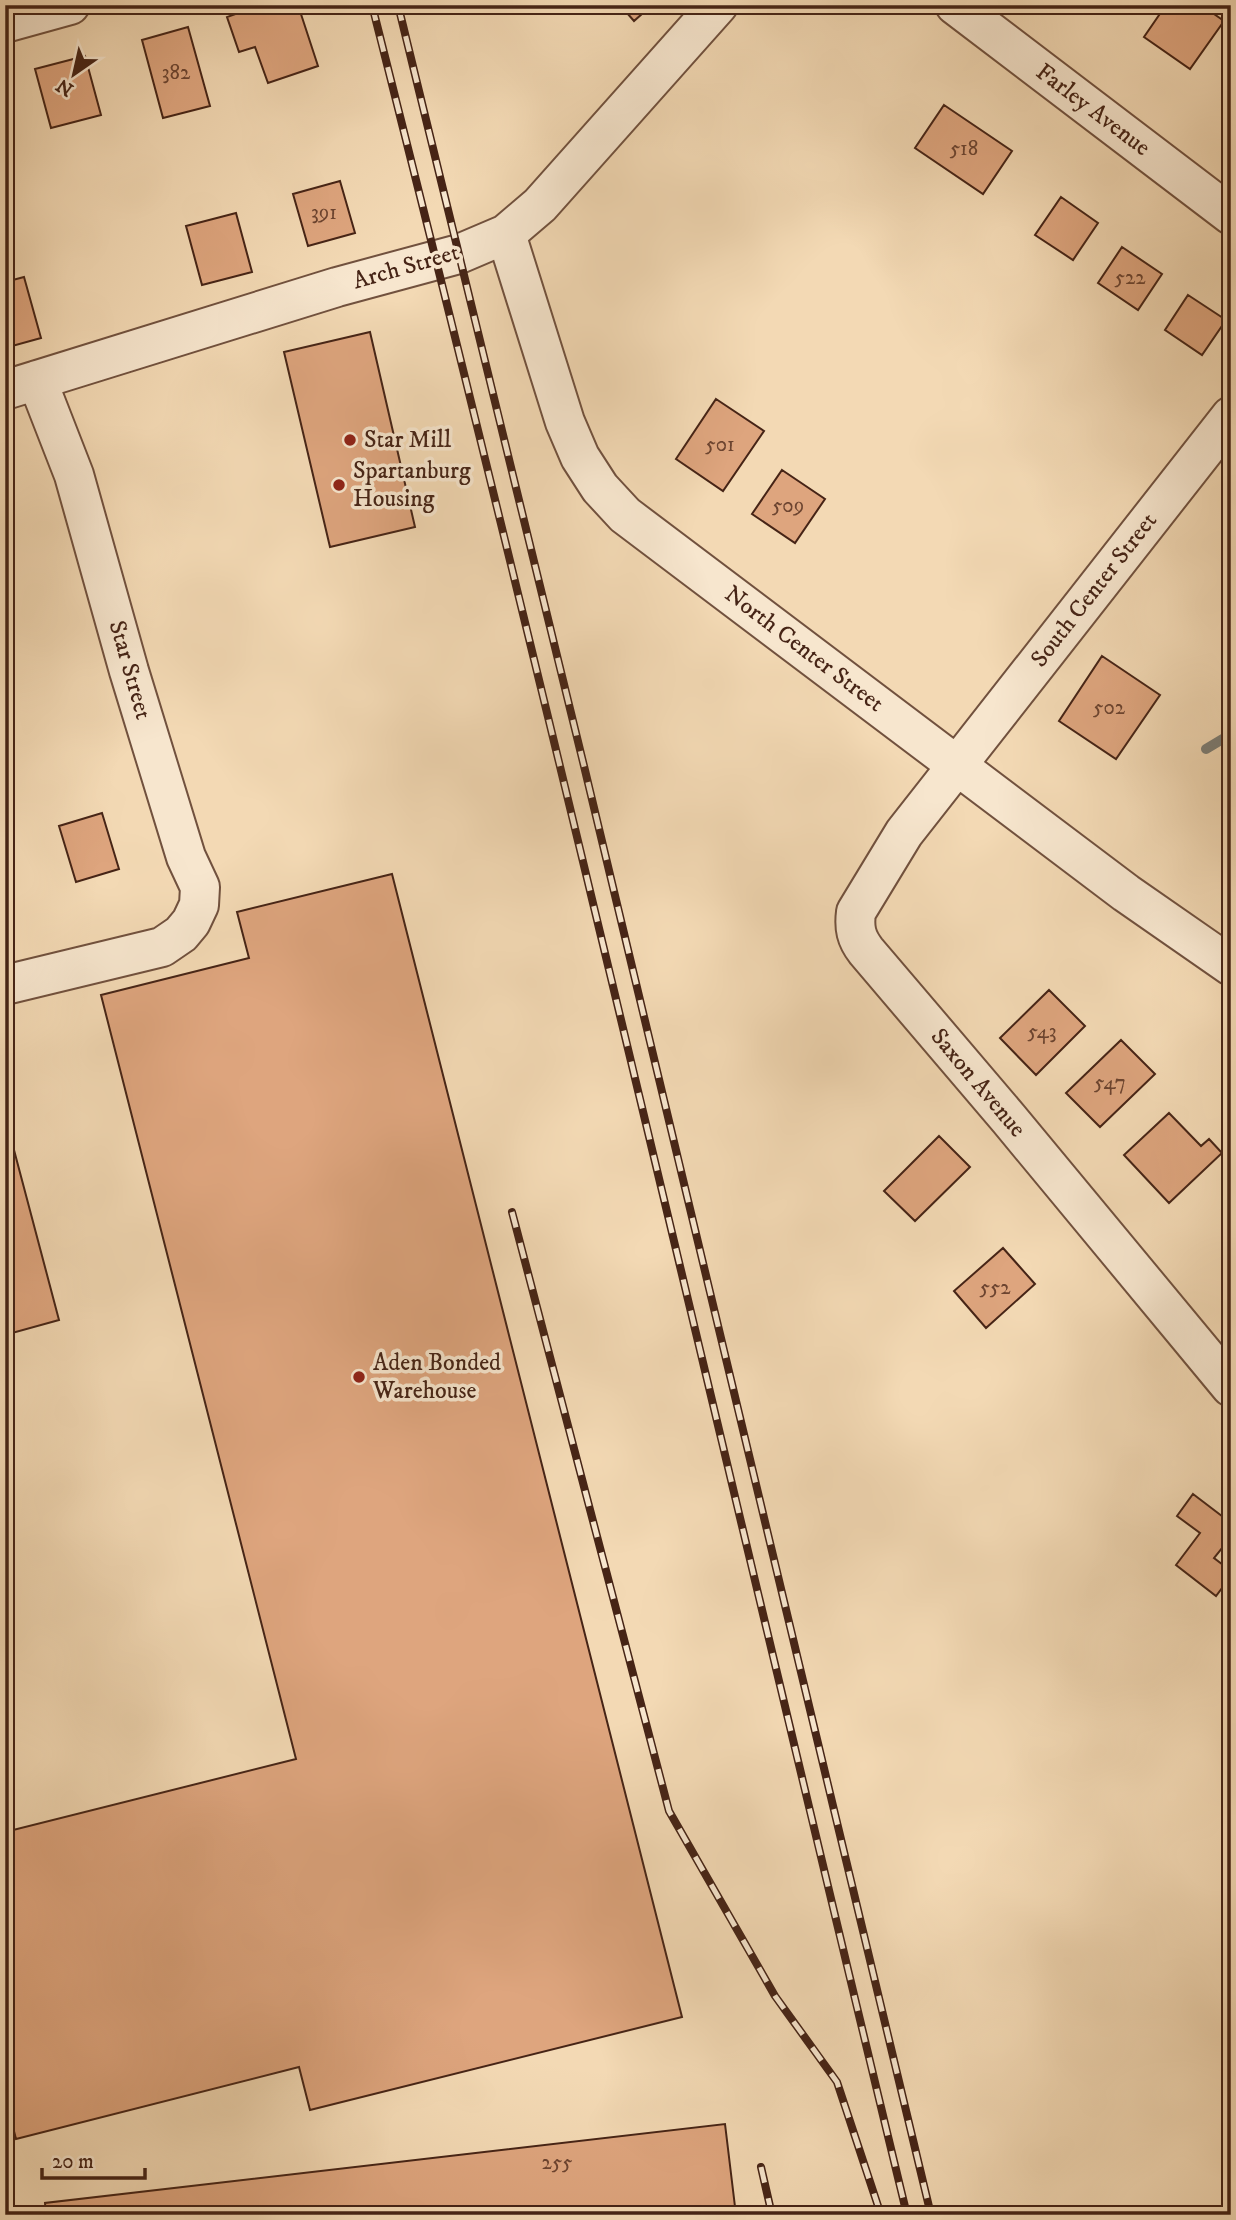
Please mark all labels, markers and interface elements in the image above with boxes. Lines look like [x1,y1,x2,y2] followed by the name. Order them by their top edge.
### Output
[38,38,108,108] north arrow
[1030,57,1156,163] street label: Farley Avenue
[162,60,191,86] house number: 382
[52,73,78,101] text: N
[950,136,978,162] house number: 518
[311,200,337,226] house number: 391
[349,237,463,296] street label: Arch Street
[1114,265,1146,291] house number: 522
[364,425,452,455] place label: Star Mill
[342,432,358,448] marker: Star Mill
[705,432,735,458] house number: 501
[353,456,471,514] place label: Spartanburg Housing
[331,477,347,493] marker: Spartanburg Housing
[772,493,804,519] house number: 509
[1024,506,1164,673] street label: South Center Street
[718,579,890,719] street label: North Center Street
[102,617,158,723] street label: Star Street
[1093,695,1126,721] house number: 502
[1027,1019,1057,1045] house number: 543
[924,1022,1032,1144] street label: Saxon Avenue
[1094,1070,1126,1096] house number: 547
[979,1275,1011,1301] house number: 552
[372,1348,501,1406] place label: Aden Bonded Warehouse
[351,1369,367,1385] marker: Aden Bonded Warehouse
[42,2136,145,2180] scale bar
[52,2149,94,2175] text: 20 m
[541,2150,573,2176] house number: 255

